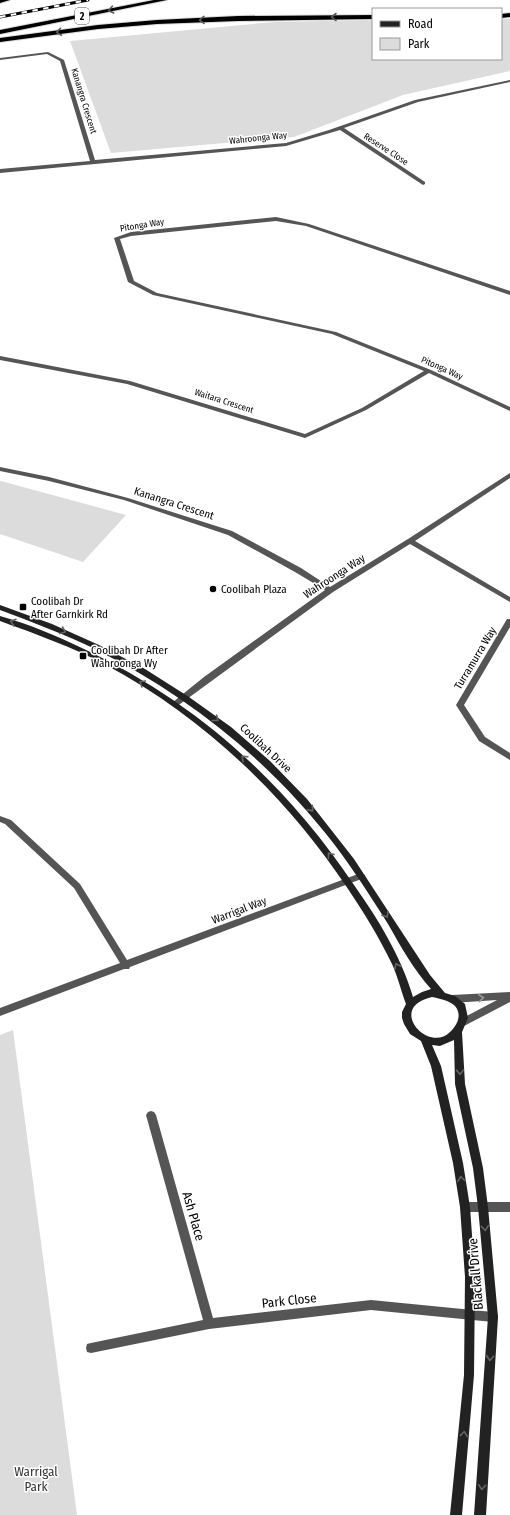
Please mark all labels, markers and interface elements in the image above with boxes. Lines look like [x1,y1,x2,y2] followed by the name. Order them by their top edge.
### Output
[108,5,115,13] one-way arrow
[75,8,89,24] road number: 2
[372,8,502,60] legend
[331,13,337,21] one-way arrow
[199,15,205,24] one-way arrow
[408,17,433,31] text: Road
[56,27,62,36] one-way arrow
[408,37,430,51] text: Park
[69,67,99,135] street label: Kanangra Crescent
[229,130,287,146] street label: Wahroonga Way
[362,131,411,167] street label: Reserve Close
[119,217,165,233] street label: Pitonga Way
[420,354,464,382] street label: Pitonga Way
[193,387,255,415] street label: Waitara Crescent
[132,484,216,523] street label: Kanangra Crescent
[301,552,368,601] street label: Wahroonga Way
[221,583,287,596] place label: Coolibah Plaza
[208,584,218,594] marker: Coolibah Plaza
[31,595,108,621] place label: Coolibah Dr After Garnkirk Rd
[18,602,28,612] marker: Coolibah Dr After Garnkirk Rd
[9,618,16,626] one-way arrow
[452,625,499,692] street label: Turramurra Way
[59,626,66,634] one-way arrow
[91,644,168,670] place label: Coolibah Dr After Wahroonga Wy
[78,651,88,661] marker: Coolibah Dr After Wahroonga Wy
[139,681,146,688] one-way arrow
[212,715,219,722] one-way arrow
[237,721,294,775] street label: Coolibah Drive
[241,755,249,763] one-way arrow
[306,804,313,811] one-way arrow
[328,852,335,859] one-way arrow
[210,894,268,927] street label: Warrigal Way
[381,910,388,917] one-way arrow
[394,963,402,970] one-way arrow
[478,994,484,1003] one-way arrow
[456,1069,464,1075] one-way arrow
[457,1176,466,1182] one-way arrow
[179,1190,208,1242] street label: Ash Place
[481,1225,490,1231] one-way arrow
[465,1237,486,1310] street label: Blackall Drive
[261,1290,317,1311] street label: Park Close
[486,1355,495,1361] one-way arrow
[460,1431,469,1437] one-way arrow
[14,1464,58,1494] park label: Warrigal Park
[477,1484,486,1490] one-way arrow

